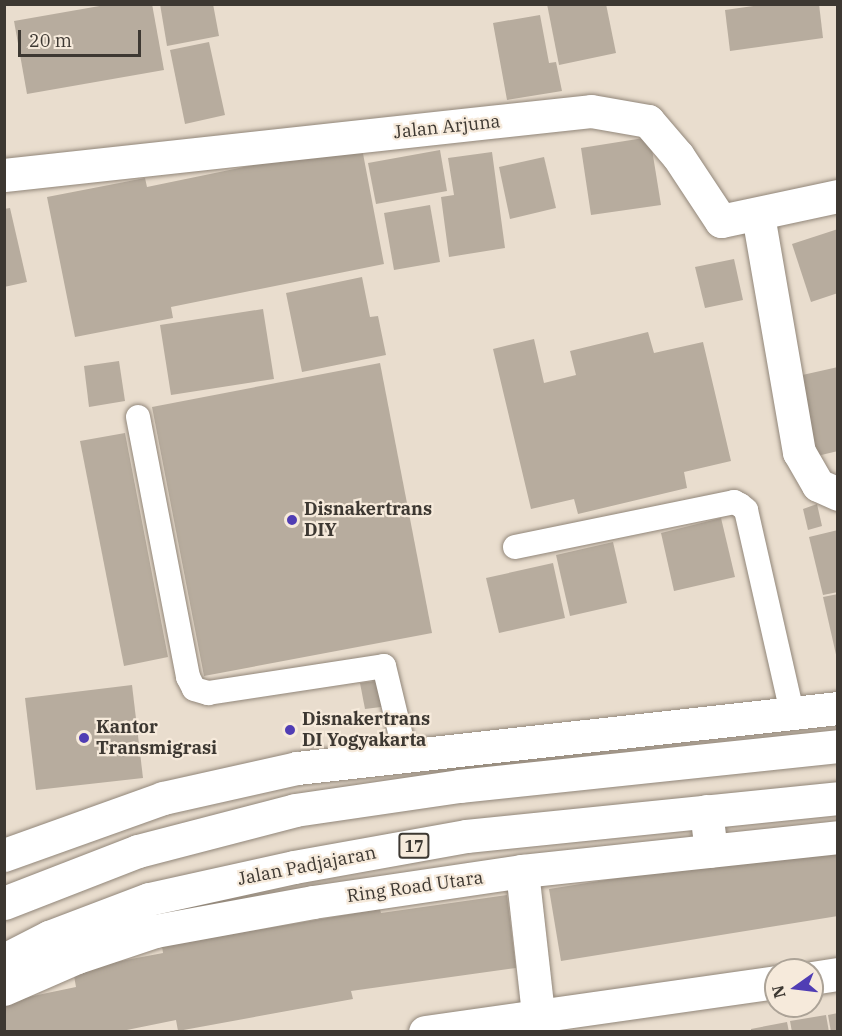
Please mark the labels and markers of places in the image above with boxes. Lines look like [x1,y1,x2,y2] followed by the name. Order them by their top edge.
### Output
[304,499,432,542] place label: Disnakertrans DIY
[285,513,299,527] marker: Disnakertrans DIY
[302,709,430,752] place label: Disnakertrans DI Yogyakarta
[96,717,217,760] place label: Kantor Transmigrasi
[283,723,297,737] marker: Disnakertrans DI Yogyakarta
[77,731,91,745] marker: Kantor Transmigrasi

